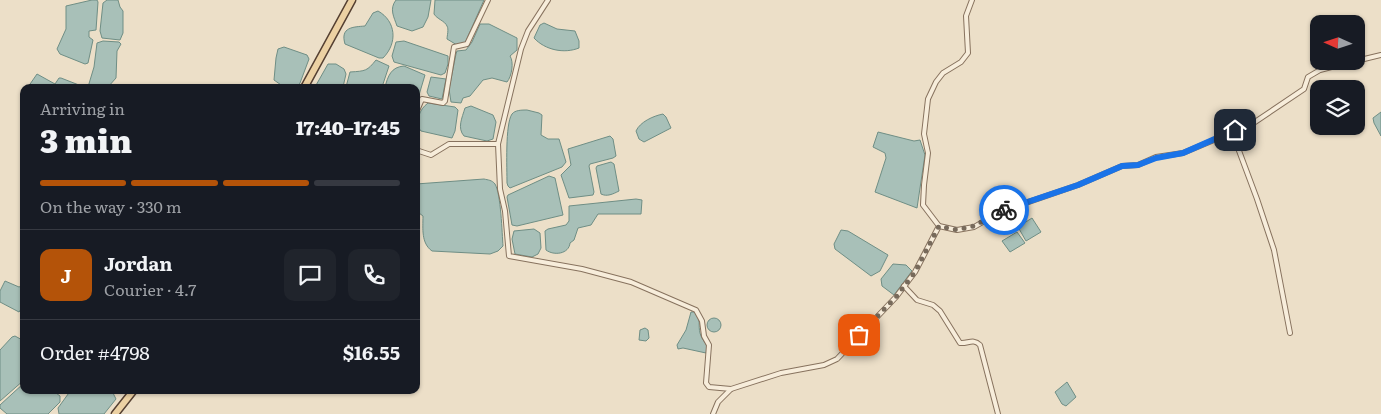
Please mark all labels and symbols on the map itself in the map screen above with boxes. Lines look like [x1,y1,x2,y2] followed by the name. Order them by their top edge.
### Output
[1310,15,1365,70] north arrow
[1214,109,1256,151] pin
[979,185,1029,235] courier
[838,314,880,356] pin

